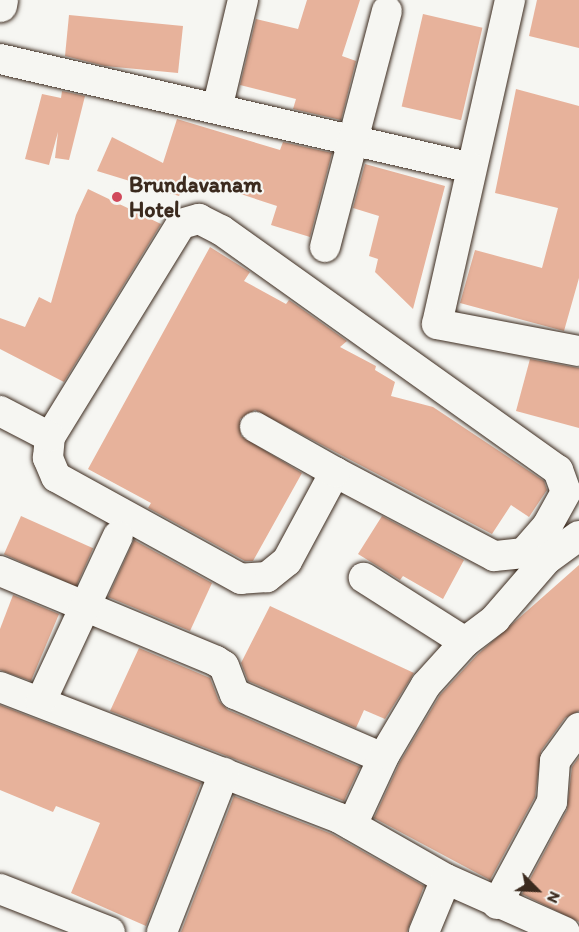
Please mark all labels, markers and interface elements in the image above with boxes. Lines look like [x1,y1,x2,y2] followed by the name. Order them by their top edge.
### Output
[129,171,262,222] place label: Brundavanam Hotel
[110,190,124,204] marker: Brundavanam Hotel
[507,860,567,920] north arrow
[543,889,565,906] text: N

